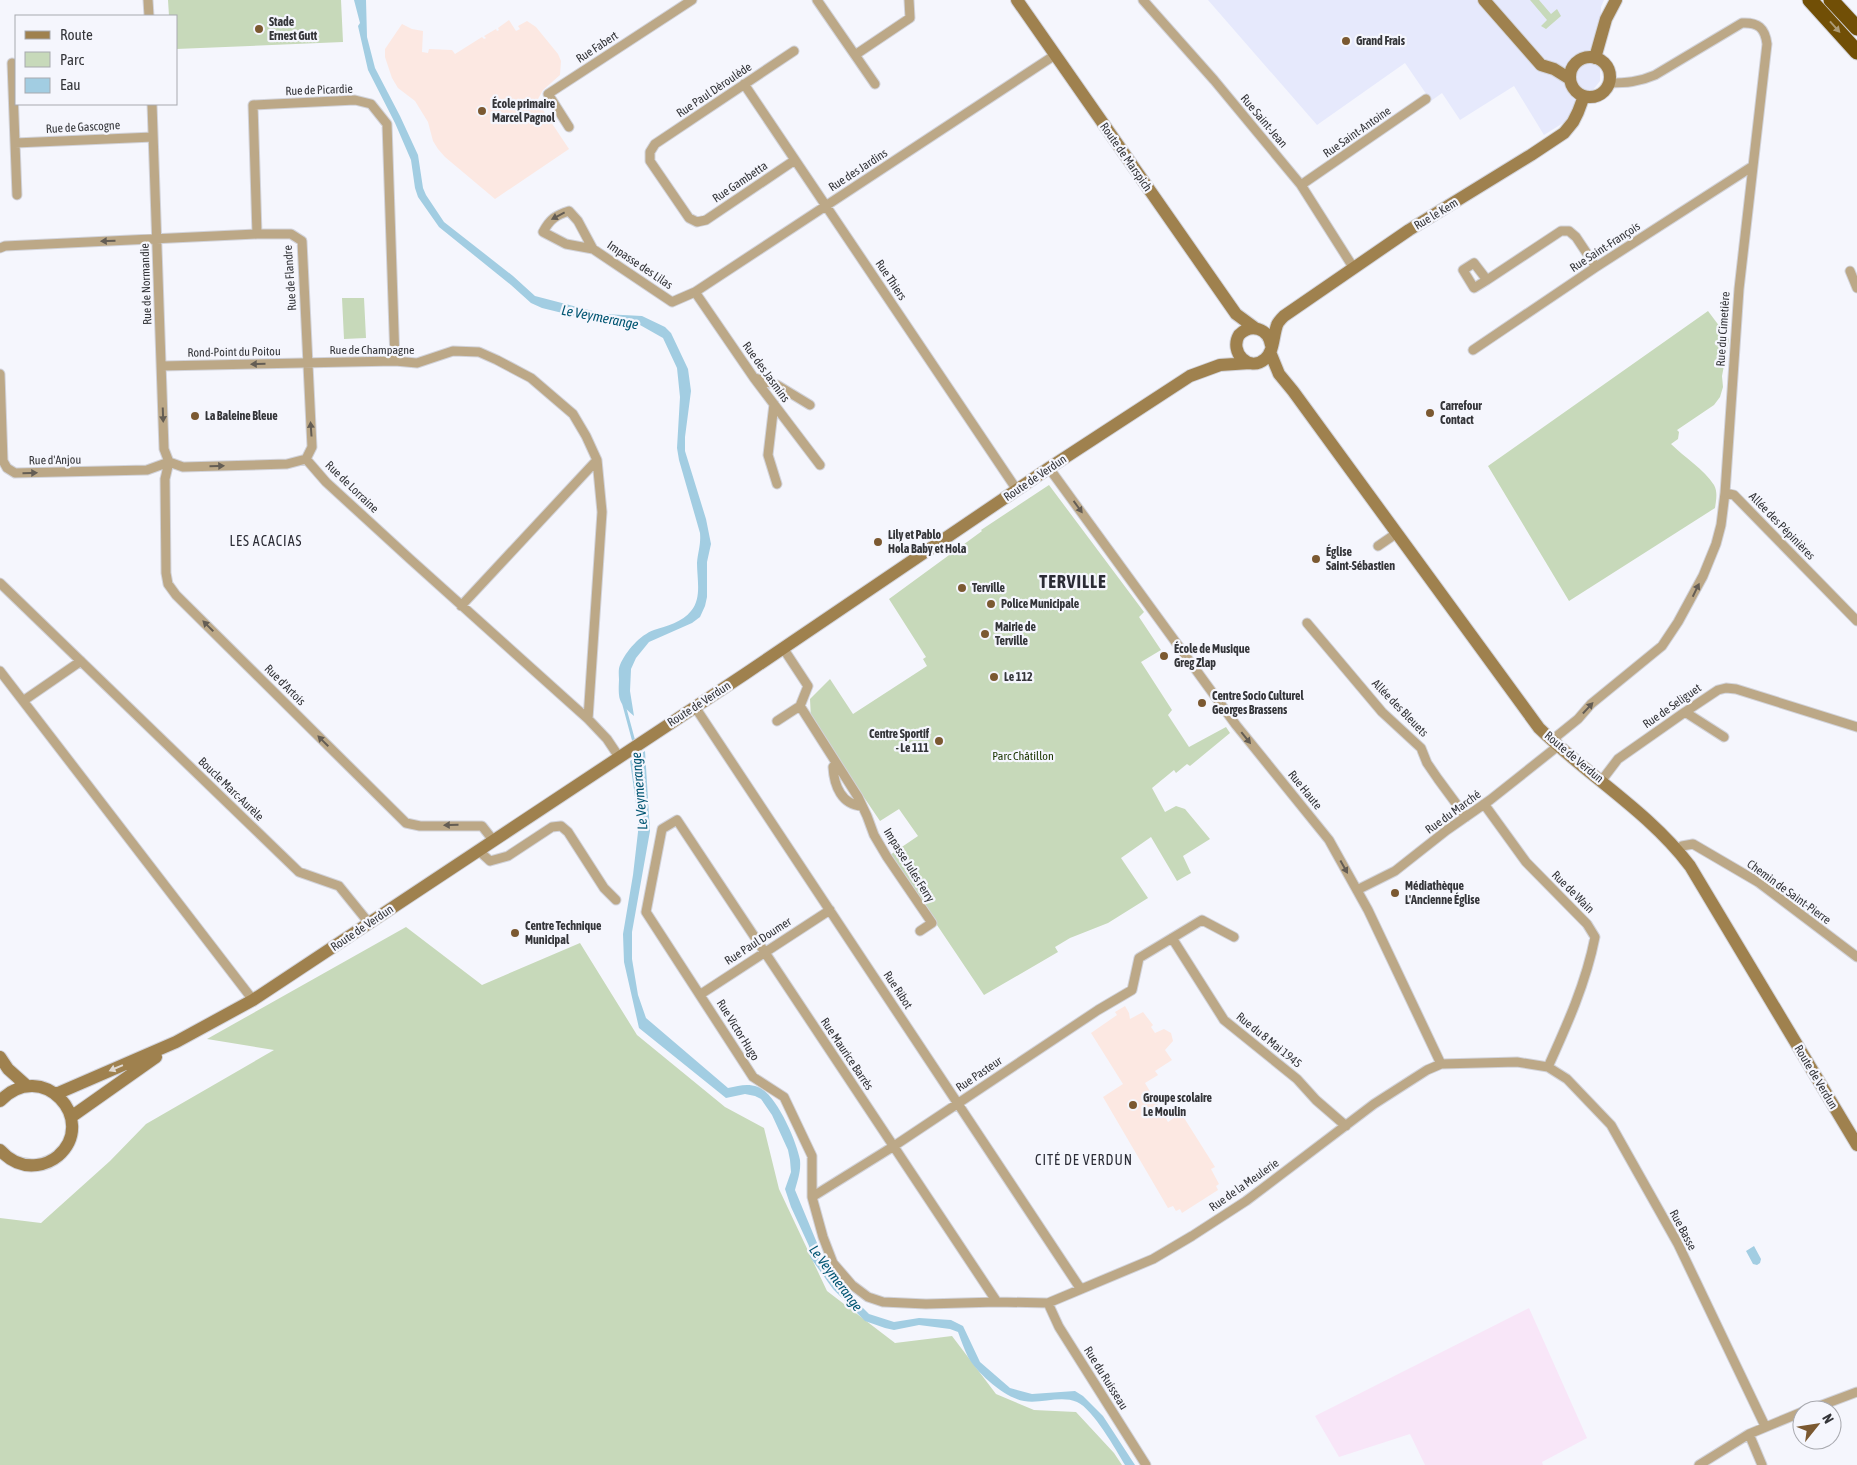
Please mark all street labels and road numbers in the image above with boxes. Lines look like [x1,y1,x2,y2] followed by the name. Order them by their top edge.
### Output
[573,28,621,66] street label: Rue Fabert
[674,60,754,120] street label: Rue Paul Dèroulède
[285,82,353,98] street label: Rue de Picardie
[1238,92,1290,150] street label: Rue Saint-Jean
[1321,104,1393,160] street label: Rue Saint-Antoine
[46,118,120,136] street label: Rue de Gascogne
[1097,120,1155,194] street label: Route de Marspich
[826,146,890,194] street label: Rue des Jardins
[710,159,770,205] street label: Rue Gambetta
[1411,195,1461,233] street label: Rue le Kem
[1567,219,1643,275] street label: Rue Saint-François
[605,238,675,292] street label: Impasse des Lilas
[138,243,154,325] street label: Rue de Normandie
[281,245,299,311] street label: Rue de Flandre
[872,257,910,303] street label: Rue Thiers
[1713,291,1733,367] street label: Rue du Cimetière
[739,339,793,405] street label: Rue des Jasmins
[330,343,414,357] street label: Rue de Champagne
[187,344,281,360] street label: Rond-Point du Poitou
[1001,452,1069,504] street label: Route de Verdun
[29,453,82,467] street label: Rue d'Anjou
[323,458,381,516] street label: Rue de Lorraine
[1746,489,1818,563] street label: Allée des Pépinières
[262,662,308,708] street label: Rue d'Artois
[1369,676,1431,740] street label: Allée des Bleuets
[665,678,733,730] street label: Route de Verdun
[1640,680,1704,731] street label: Rue de Seliguet
[1542,728,1606,786] street label: Route de Verdun
[195,754,267,824] street label: Boucle Marc-Aurèle
[1285,768,1325,812] street label: Rue Haute
[1423,787,1483,837] street label: Rue du Marché
[881,825,937,905] street label: Impasse Jules Ferry
[1744,857,1834,927] street label: Chemin de Saint-Pierre
[1549,868,1597,916] street label: Rue de Wain
[328,902,396,954] street label: Route de Verdun
[722,914,794,968] street label: Rue Paul Doumer
[881,968,916,1012] street label: Rue Ribot
[714,997,763,1063] street label: Rue Victor Hugo
[1234,1009,1304,1071] street label: Rue du 8 Mai 1945
[818,1015,876,1093] street label: Rue Maurice Barrès
[1791,1042,1841,1112] street label: Route de Verdun
[953,1053,1005,1094] street label: Rue Pasteur
[1207,1156,1281,1214] street label: Rue de la Meulerie
[1666,1207,1700,1253] street label: Rue Basse
[1081,1344,1131,1412] street label: Rue du Ruisseau

